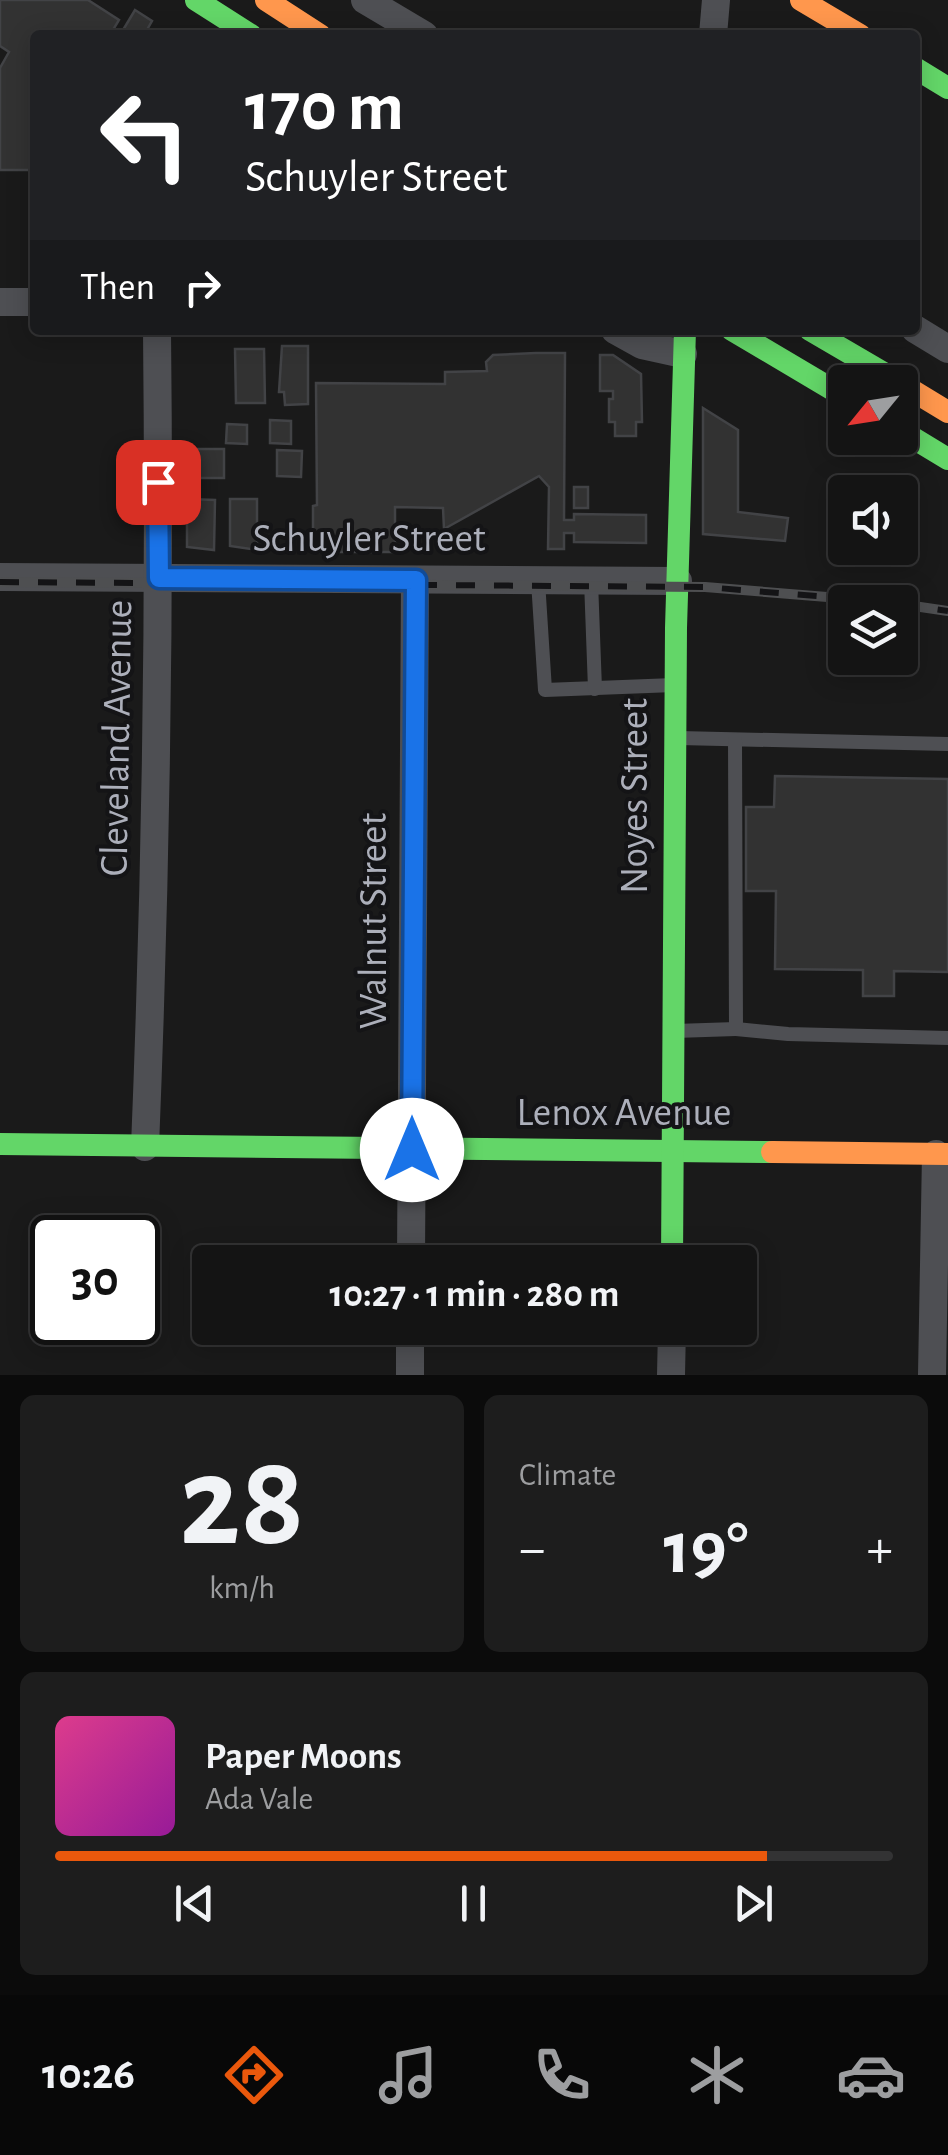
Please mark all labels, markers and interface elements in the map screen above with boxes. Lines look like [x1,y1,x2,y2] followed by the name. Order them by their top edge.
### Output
[80,70,210,200] icon: left
[245,73,404,143] text: 170 m
[245,155,507,200] text: Schuyler Street
[175,260,230,315] icon: right
[80,269,155,307] text: Then
[828,365,918,455] north arrow
[828,365,918,675] map controls
[116,440,201,525] pin
[131,455,186,510] icon: arrive
[828,475,918,565] button: sound
[252,519,486,559] street label: Schuyler Street
[828,585,918,675] button: layers
[95,599,139,877] street label: Cleveland Avenue
[615,698,655,894] street label: Noyes Street
[354,813,394,1029] street label: Walnut Street
[517,1093,731,1133] street label: Lenox Avenue
[360,1098,464,1202] position arrow
[30,1215,160,1345] speed limit sign: 30
[330,1276,619,1314] text: 10:27 · 1 min · 280 m
[179,1439,305,1569] text: 28
[519,1459,616,1491] text: Climate
[663,1512,749,1587] text: 19°
[519,1522,545,1577] text: −
[867,1522,893,1577] text: +
[209,1572,275,1604] text: km/h
[205,1738,402,1776] text: Paper Moons
[205,1783,313,1815] text: Ada Vale
[167,1876,222,1931] icon: previous
[446,1876,501,1931] icon: pause
[726,1876,781,1931] icon: next
[219,2040,289,2110] icon: directions
[373,2040,443,2110] icon: music
[527,2040,597,2110] icon: phone
[682,2040,752,2110] icon: climate
[836,2040,906,2110] icon: car
[42,2052,135,2097] text: 10:26

